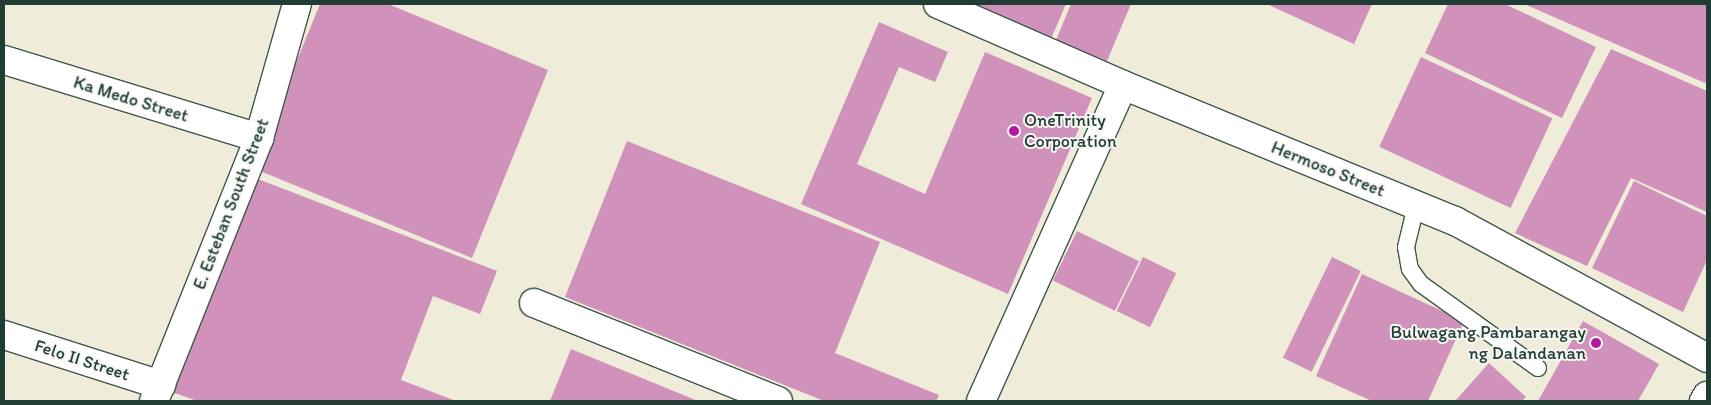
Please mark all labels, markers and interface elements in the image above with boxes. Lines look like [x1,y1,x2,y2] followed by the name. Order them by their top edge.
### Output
[71,71,191,127] street label: Ka Medo Street
[1024,110,1117,152] place label: OneTrinity Corporation
[188,116,274,292] street label: E. Esteban South Street
[1008,125,1020,137] marker: OneTrinity Corporation
[1268,136,1388,202] street label: Hermoso Street
[1390,322,1586,364] place label: Bulwagang Pambarangay ng Dalandanan
[32,335,132,385] street label: Felo II Street
[1590,337,1602,349] marker: Bulwagang Pambarangay ng Dalandanan

